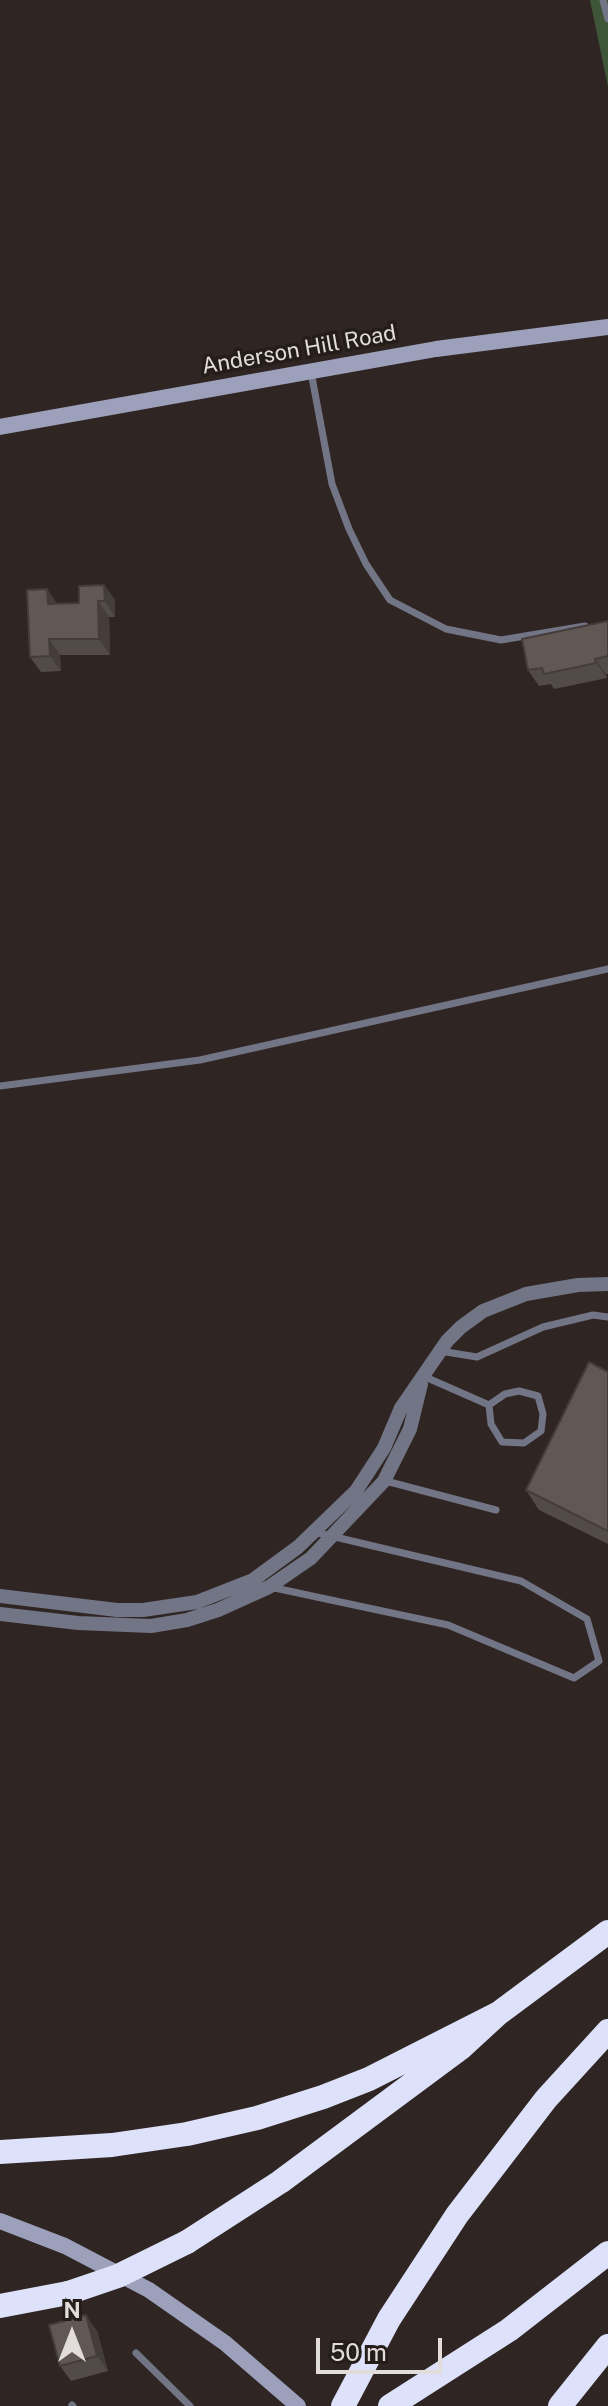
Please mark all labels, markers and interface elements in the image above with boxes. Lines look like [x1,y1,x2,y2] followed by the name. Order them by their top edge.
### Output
[200,320,398,380] street label: Anderson Hill Road
[32,2294,112,2374] north arrow
[63,2297,81,2323] text: N
[320,2322,446,2372] scale bar
[330,2338,387,2366] text: 50 m

